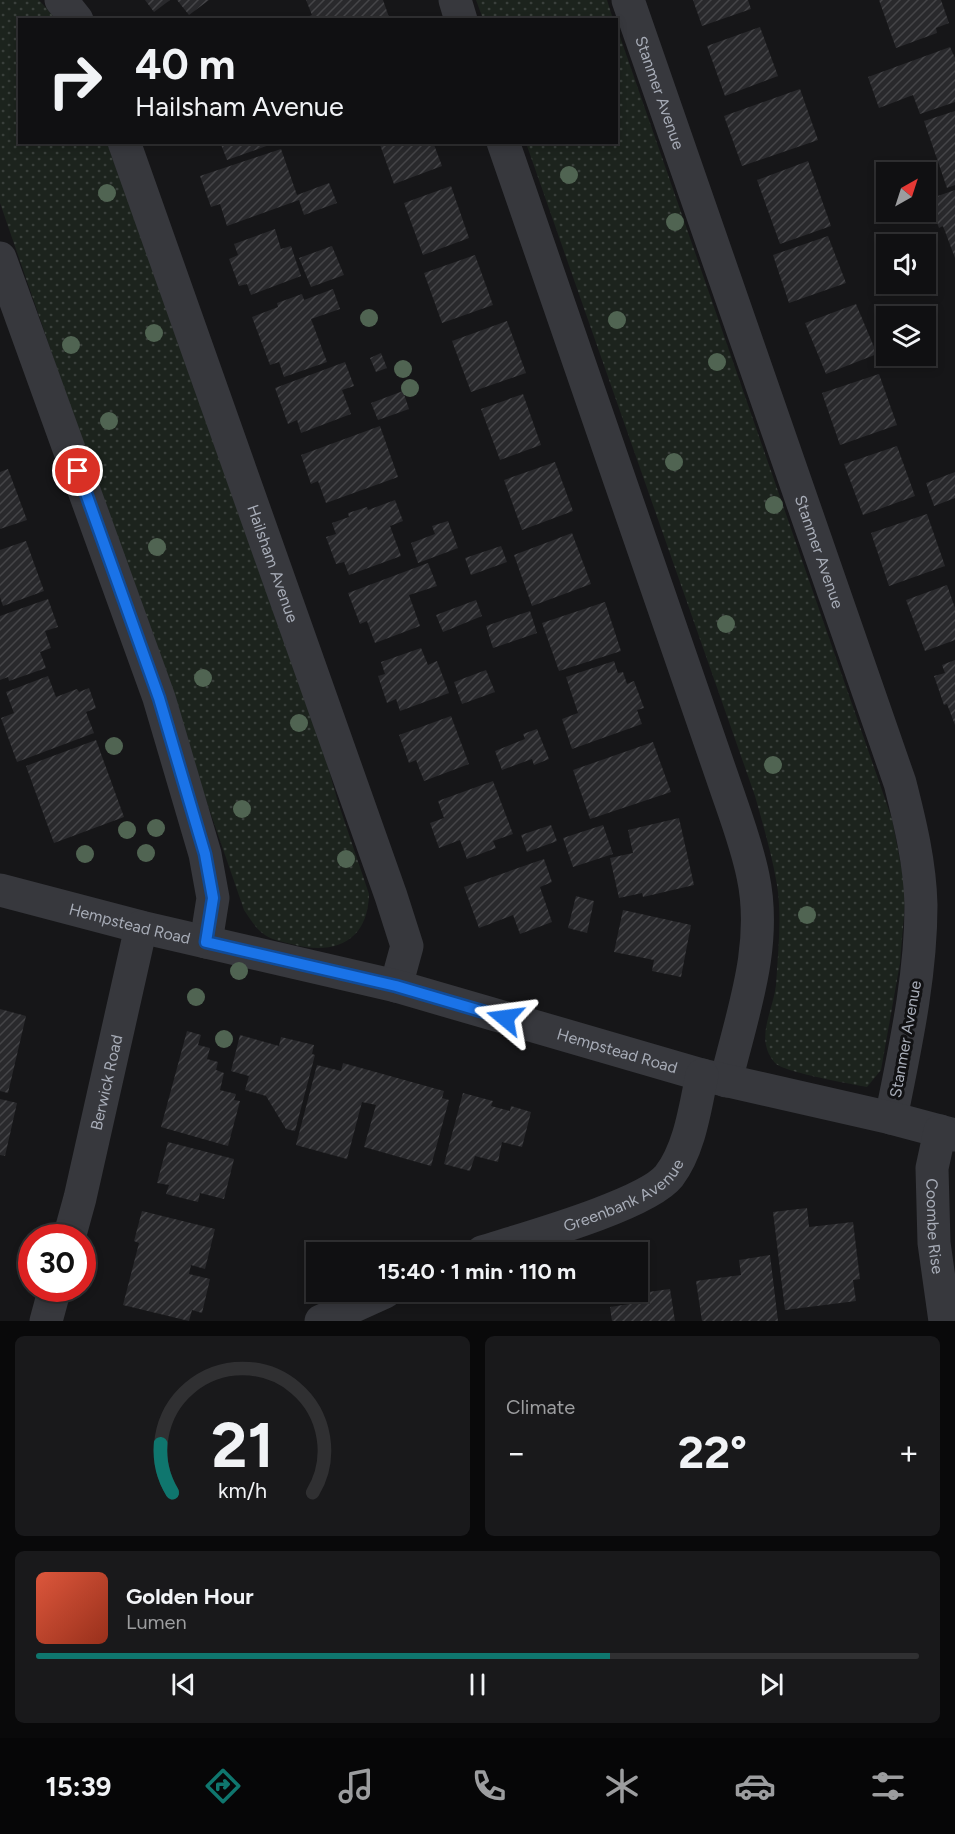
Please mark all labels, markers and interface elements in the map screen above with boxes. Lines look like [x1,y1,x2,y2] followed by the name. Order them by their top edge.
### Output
[631,33,688,152] street label: Stanmer Avenue
[135,39,235,90] text: 40 m
[36,42,114,120] icon: right
[135,90,344,123] text: Hailsham Avenue
[876,162,936,222] north arrow
[876,162,936,366] map controls
[876,234,936,294] button: sound
[876,306,936,366] button: layers
[52,445,103,496] pin
[61,454,94,487] icon: arrive
[791,493,848,611] street label: Stanmer Avenue
[243,502,302,625] street label: Hailsham Avenue
[67,900,192,948] street label: Hempstead Road
[886,979,925,1099] street label: Stanmer Avenue
[473,986,537,1050] position arrow
[555,1024,680,1077] street label: Hempstead Road
[87,1033,126,1132] street label: Berwick Road
[561,1155,688,1236] street label: Greenbank Avenue
[922,1178,947,1275] street label: Coombe Rise
[18,1224,96,1302] speed limit sign: 30
[378,1258,576,1285] text: 15:40 · 1 min · 110 m
[506,1395,575,1419] text: Climate
[211,1408,274,1483] text: 21
[678,1425,747,1479] text: 22°
[506,1433,527,1472] text: −
[898,1433,919,1472] text: +
[218,1478,267,1503] text: km/h
[126,1583,254,1610] text: Golden Hour
[126,1610,187,1634] text: Lumen
[167,1668,200,1701] icon: previous
[461,1668,494,1701] icon: pause
[755,1668,788,1701] icon: next
[202,1765,244,1807] icon: directions
[335,1765,377,1807] icon: music
[468,1765,510,1807] icon: phone
[601,1765,643,1807] icon: climate
[734,1765,776,1807] icon: car
[867,1765,909,1807] icon: filters
[46,1770,111,1803] text: 15:39

